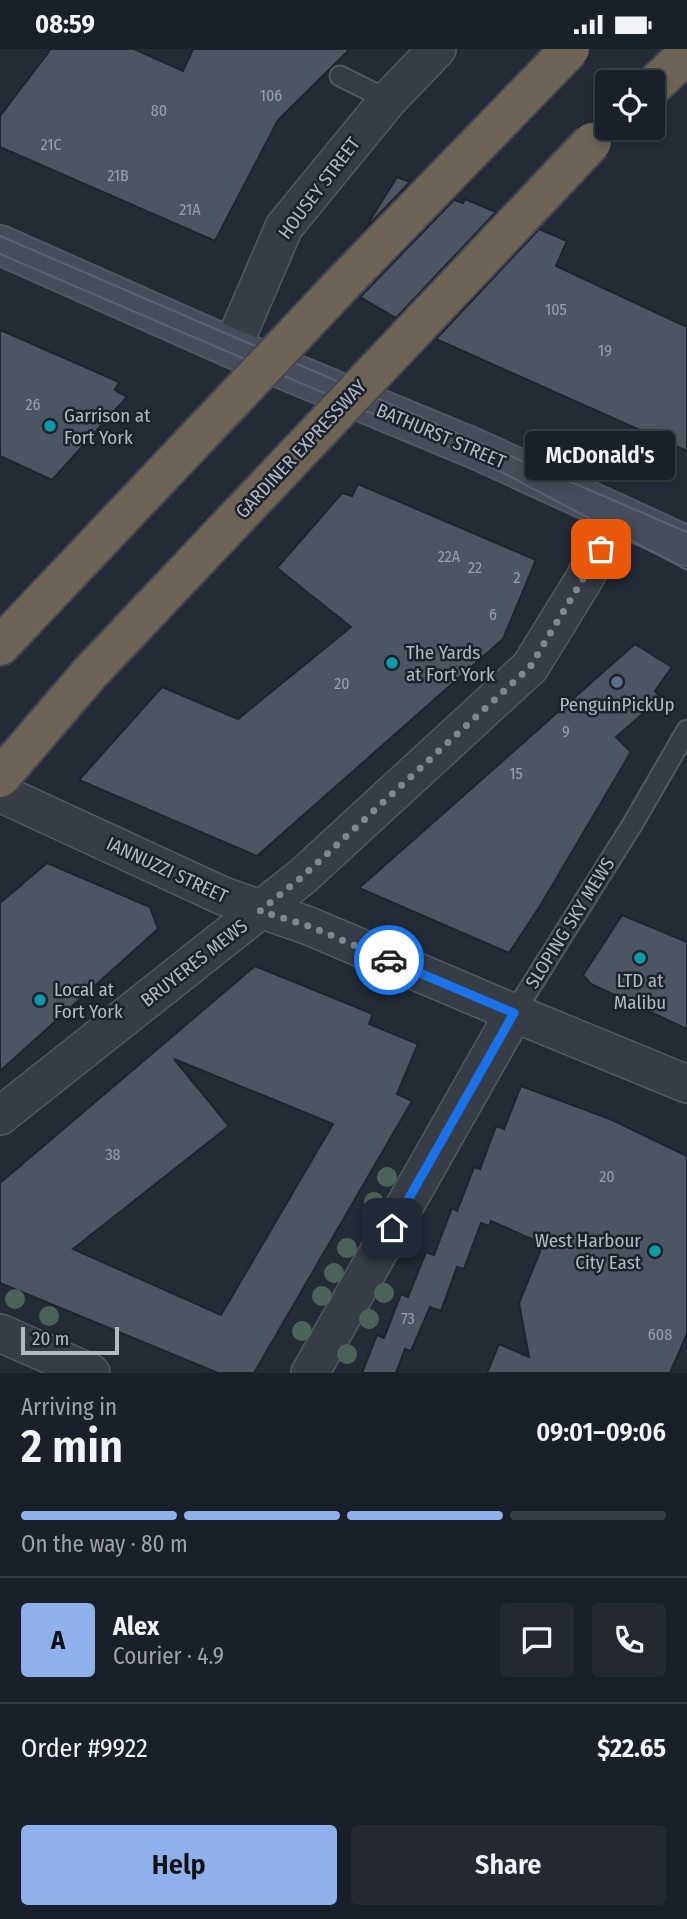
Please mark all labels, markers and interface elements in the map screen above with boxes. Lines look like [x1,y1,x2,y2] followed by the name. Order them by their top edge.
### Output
[35,9,95,40] text: 08:59
[595,70,665,140] map controls
[595,70,665,140] button: locate
[260,86,282,105] house number: 106
[151,101,167,120] house number: 80
[273,132,365,243] street label: HOUSEY STREET
[40,135,62,154] house number: 21C
[107,166,129,185] house number: 21B
[179,200,201,219] house number: 21A
[545,300,567,319] house number: 105
[598,341,612,360] house number: 19
[231,375,371,523] street label: GARDINER EXPRESSWAY
[26,395,41,414] house number: 26
[373,398,509,474] street label: BATHURST STREET
[64,404,151,449] place label: Garrison at Fort York
[42,418,58,434] marker: Garrison at Fort York
[526,430,676,479] callout: McDonald's
[545,441,655,469] text: McDonald's
[571,519,631,579] pin
[582,530,620,568] icon: bag
[438,547,461,566] house number: 22A
[468,558,482,577] house number: 22
[513,568,521,587] house number: 2
[489,605,497,624] house number: 6
[406,641,495,686] place label: The Yards at Fort York
[384,655,400,671] marker: The Yards at Fort York
[334,674,350,693] house number: 20
[609,674,625,690] marker: PenguinPickUp
[559,693,675,716] place label: PenguinPickUp
[562,722,570,741] house number: 9
[509,764,523,783] house number: 15
[103,832,231,908] street label: IANNUZZI STREET
[520,853,620,993] street label: SLOPING SKY MEWS
[136,914,252,1012] street label: BRUYERES MEWS
[354,925,424,995] courier
[370,941,408,979] icon: car
[632,950,648,966] marker: LTD at Malibu
[614,969,666,1014] place label: LTD at Malibu
[54,978,123,1023] place label: Local at Fort York
[32,992,48,1008] marker: Local at Fort York
[105,1145,121,1164] house number: 38
[599,1167,615,1186] house number: 20
[362,1198,422,1258] pin
[373,1209,411,1247] icon: home
[535,1229,642,1274] place label: West Harbour City East
[647,1243,663,1259] marker: West Harbour City East
[401,1309,415,1328] house number: 73
[21,1324,119,1356] scale bar
[648,1325,672,1344] house number: 608
[32,1327,69,1350] text: 20 m
[21,1393,117,1421] text: Arriving in
[536,1417,666,1448] text: 09:01–09:06
[21,1419,123,1474] text: 2 min
[21,1530,188,1558] text: On the way · 80 m
[500,1603,574,1677] button: chat
[592,1603,666,1677] button: phone
[113,1611,159,1642] text: Alex
[51,1625,65,1656] text: A
[113,1642,224,1670] text: Courier · 4.9
[21,1733,148,1764] text: Order #9922
[597,1733,666,1764] text: $22.65
[21,1825,337,1905] button: Help
[351,1825,666,1905] button: Share

